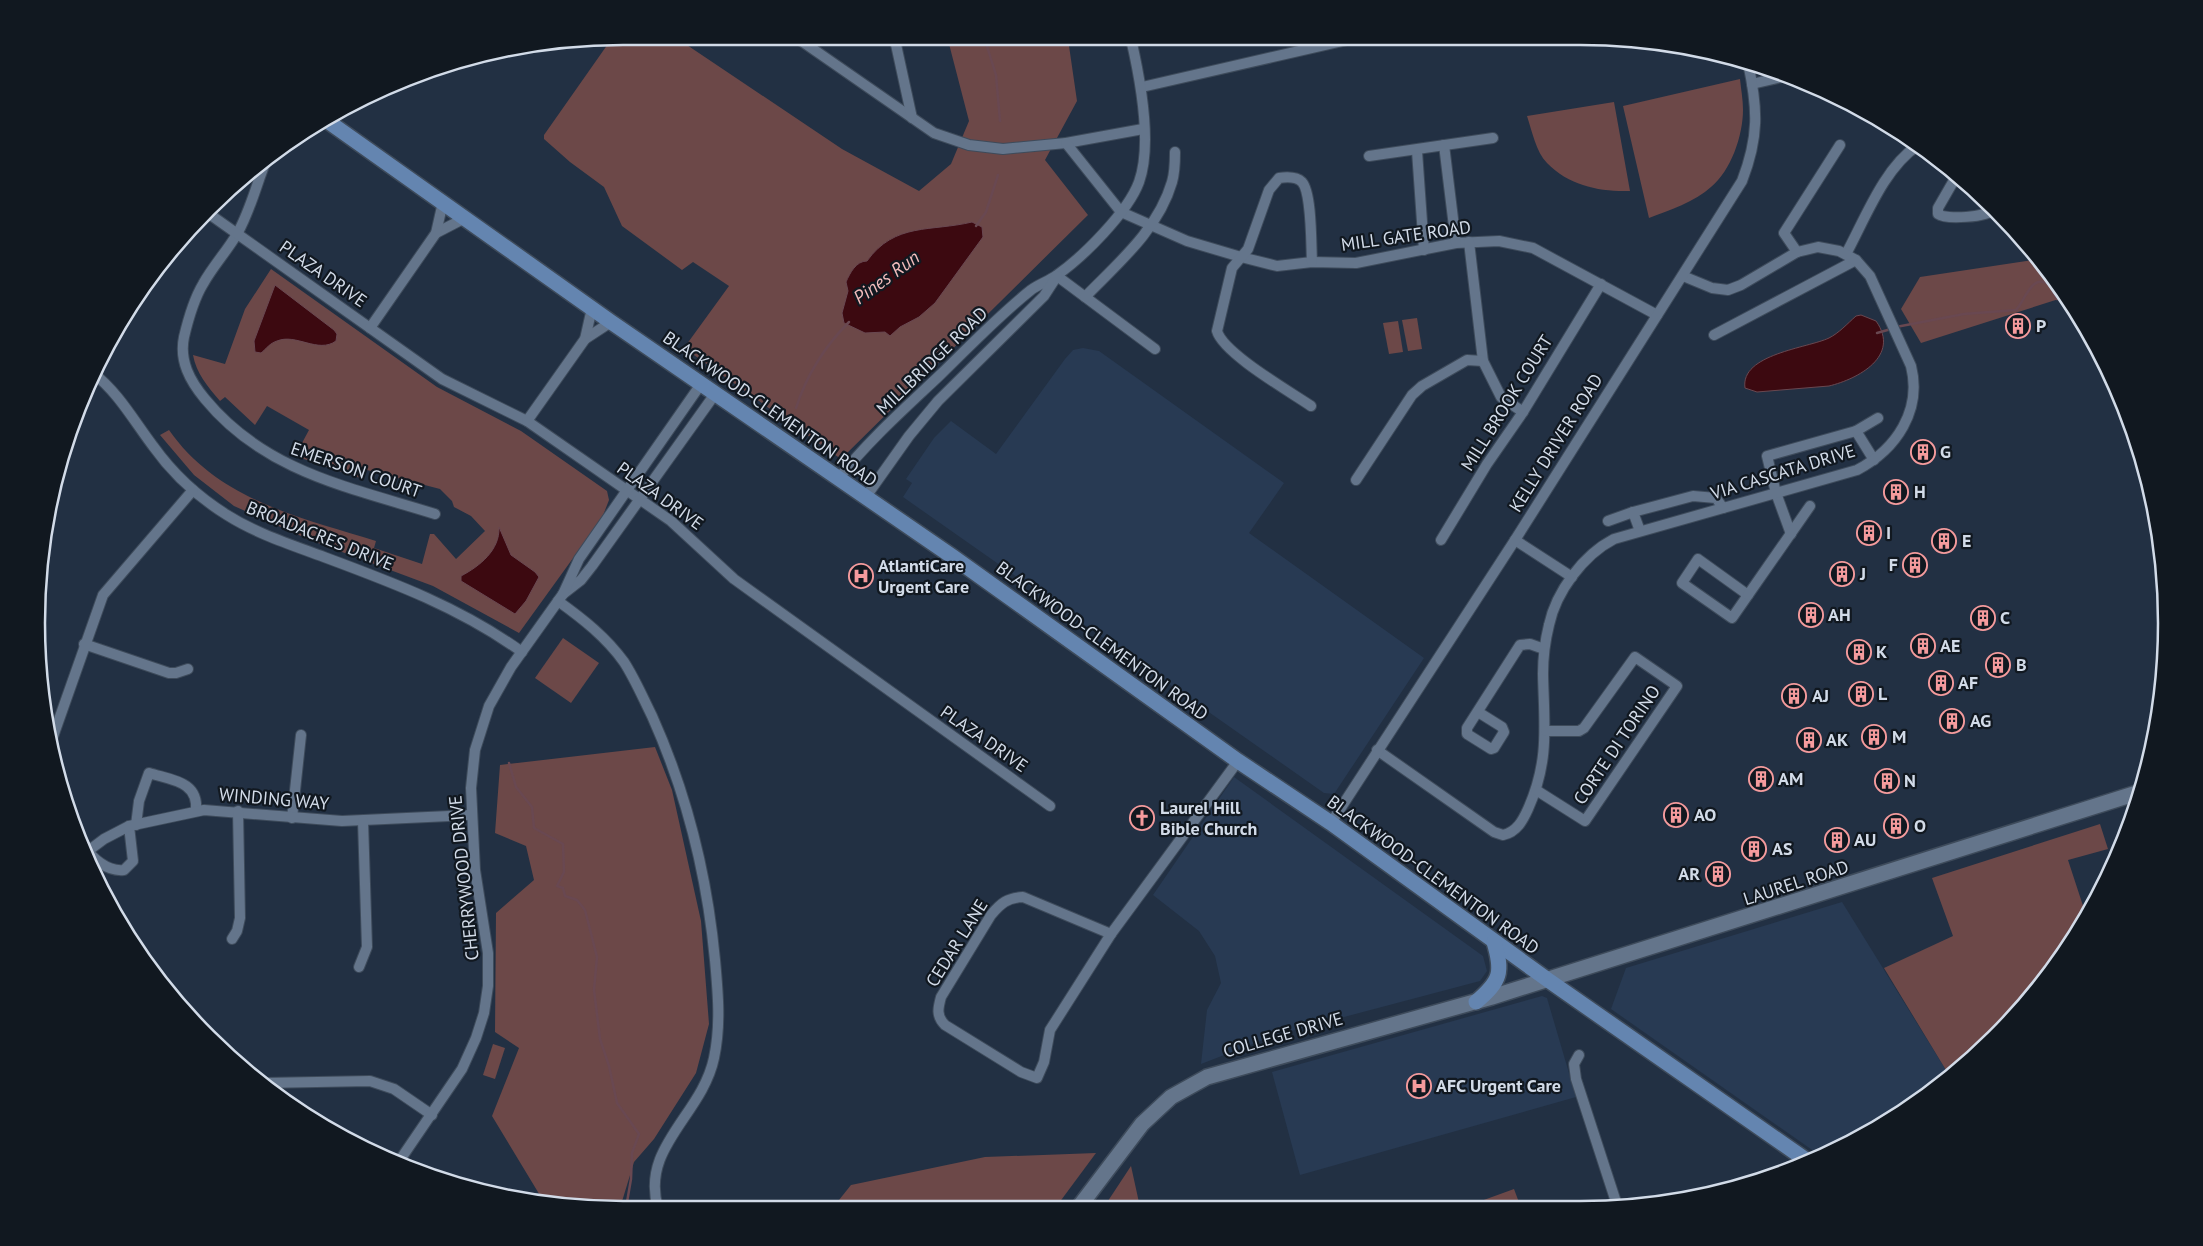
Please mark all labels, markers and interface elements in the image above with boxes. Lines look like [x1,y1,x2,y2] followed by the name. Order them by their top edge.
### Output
[1339,215,1472,256] street label: MILL GATE ROAD
[275,235,371,312] street label: PLAZA DRIVE
[848,245,924,309] water label: Pines Run
[871,302,992,420] street label: MILLBRIDGE ROAD
[2005,313,2031,339] building icon: P
[2036,314,2046,337] place label: P
[659,326,882,492] street label: BLACKWOOD-CLEMENTON ROAD
[1456,331,1558,475] street label: MILL BROOK COURT
[1504,369,1607,516] street label: KELLY DRIVER ROAD
[288,436,424,503] street label: EMERSON COURT
[1707,439,1858,505] street label: VIA CASCATA DRIVE
[1910,439,1936,465] building icon: G
[1940,440,1951,463] place label: G
[613,456,708,535] street label: PLAZA DRIVE
[1883,479,1909,505] building icon: H
[1914,480,1926,503] place label: H
[243,495,397,576] street label: BROADACRES DRIVE
[1856,520,1882,546] building icon: I
[1886,521,1891,544] place label: I
[1931,528,1957,554] building icon: E
[1962,529,1971,552] place label: E
[1902,552,1928,578] building icon: F
[1889,553,1898,576] place label: F
[878,554,969,598] place label: AtlantiCare Urgent Care
[992,556,1213,725] street label: BLACKWOOD-CLEMENTON ROAD
[1829,561,1855,587] building icon: J
[1859,562,1866,585] place label: J
[848,563,874,589] hospital icon: AtlantiCare Urgent Care
[1798,602,1824,628] building icon: AH
[1828,603,1851,626] place label: AH
[1970,605,1996,631] building icon: C
[2000,606,2010,629] place label: C
[1910,633,1936,659] building icon: AE
[1940,634,1960,657] place label: AE
[1846,639,1872,665] building icon: K
[1876,640,1887,663] place label: K
[1985,652,2011,678] building icon: B
[2016,653,2027,676] place label: B
[1928,670,1954,696] building icon: AF
[1958,671,1978,694] place label: AF
[1568,681,1665,809] street label: CORTE DI TORINO
[1848,681,1874,707] building icon: L
[1878,682,1888,705] place label: L
[1781,683,1807,709] building icon: AJ
[1812,684,1829,707] place label: AJ
[936,700,1032,777] street label: PLAZA DRIVE
[1939,708,1965,734] building icon: AG
[1970,709,1991,732] place label: AG
[1861,724,1887,750] building icon: M
[1892,725,1906,748] place label: M
[1796,727,1822,753] building icon: AK
[1826,728,1848,751] place label: AK
[1748,766,1774,792] building icon: AM
[1778,767,1803,790] place label: AM
[1874,768,1900,794] building icon: N
[1904,769,1916,792] place label: N
[218,782,330,815] street label: WINDING WAY
[1323,790,1544,959] street label: BLACKWOOD-CLEMENTON ROAD
[443,794,484,962] street label: CHERRYWOOD DRIVE
[1160,796,1257,840] place label: Laurel Hill Bible Church
[1663,802,1689,828] building icon: AO
[1694,803,1716,826] place label: AO
[1129,805,1155,831] church icon: Laurel Hill Bible Church
[1883,813,1909,839] building icon: O
[1914,814,1926,837] place label: O
[1824,827,1850,853] building icon: AU
[1854,828,1876,851] place label: AU
[1741,836,1767,862] building icon: AS
[1772,837,1792,860] place label: AS
[1740,855,1851,910] street label: LAUREL ROAD
[1705,861,1731,887] building icon: AR
[1678,862,1700,885] place label: AR
[921,895,993,991] street label: CEDAR LANE
[1220,1006,1345,1063] street label: COLLEGE DRIVE
[1406,1073,1432,1099] hospital icon: AFC Urgent Care
[1436,1074,1561,1097] place label: AFC Urgent Care

